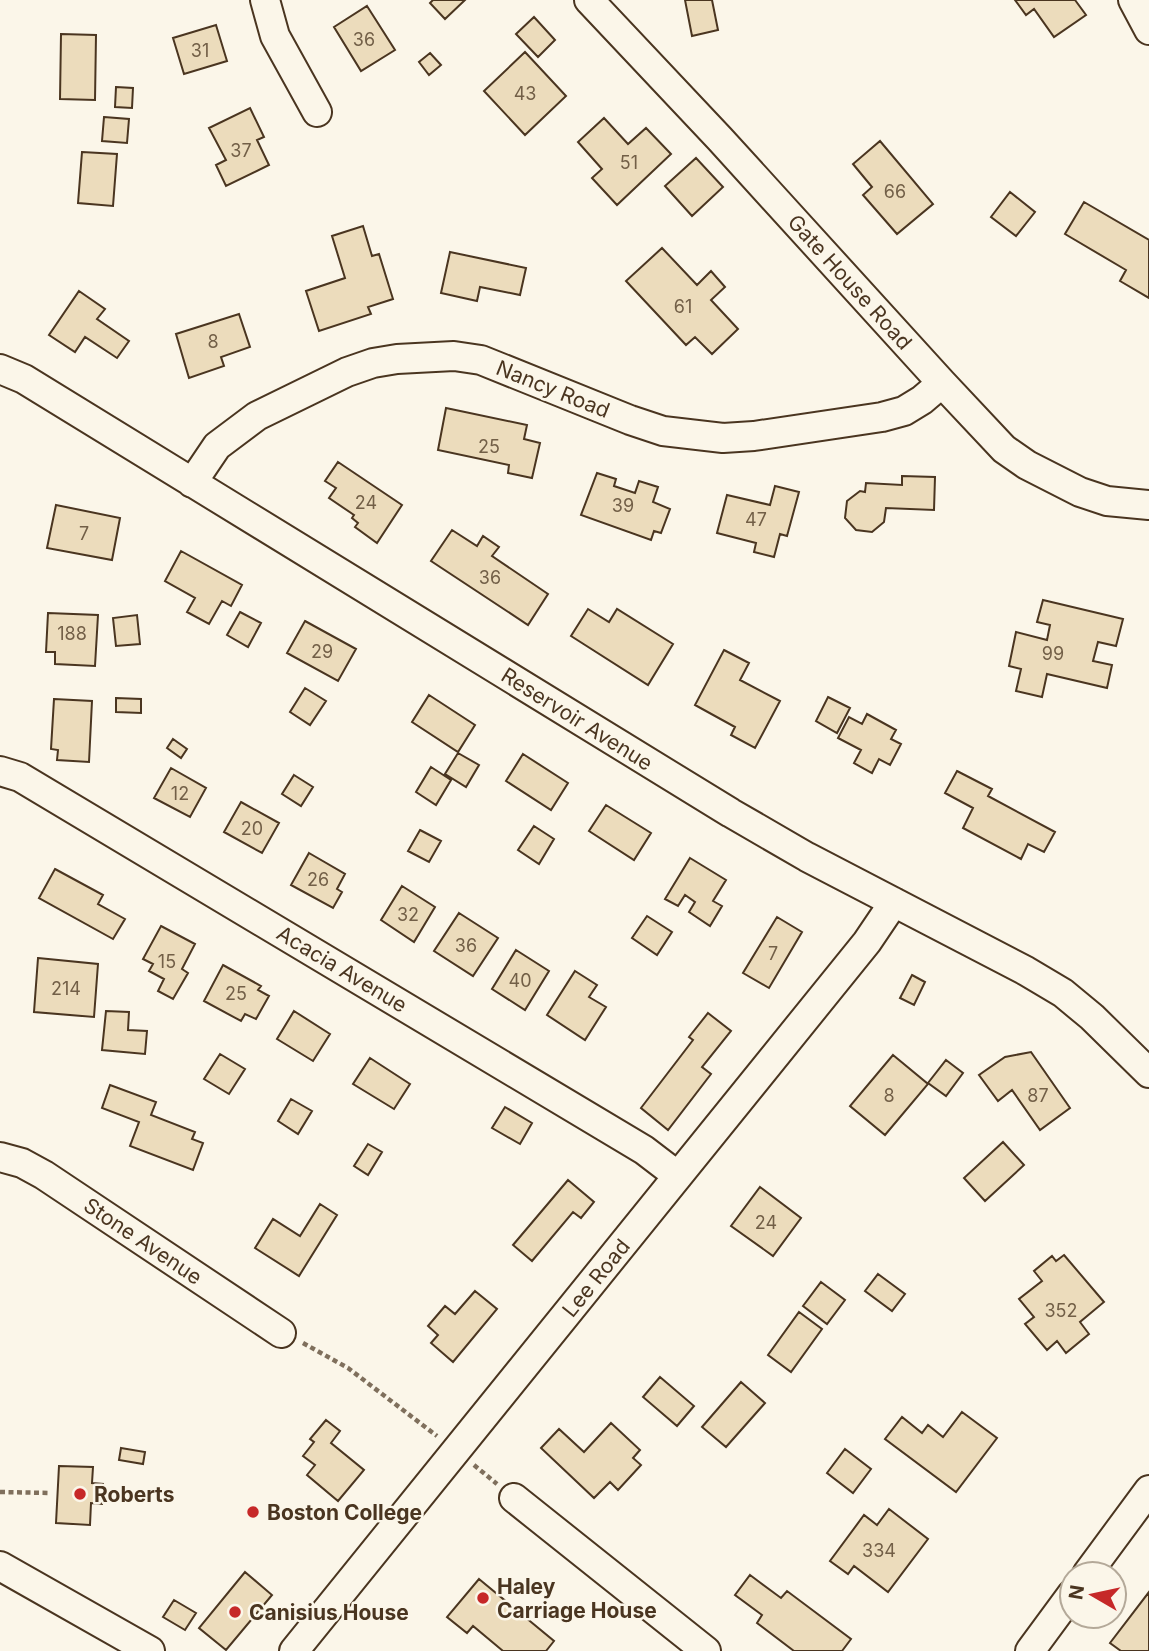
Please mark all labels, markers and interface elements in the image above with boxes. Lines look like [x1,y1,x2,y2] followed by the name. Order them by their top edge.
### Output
[353,29,375,50] house number: 36
[191,40,209,61] house number: 31
[514,83,536,104] house number: 43
[230,140,252,161] house number: 37
[620,152,638,173] house number: 51
[884,181,906,202] house number: 66
[783,209,917,355] street label: Gate House Road
[674,296,692,317] house number: 61
[207,331,219,352] house number: 8
[493,355,613,423] street label: Nancy Road
[478,436,500,457] house number: 25
[355,492,377,513] house number: 24
[612,495,634,516] house number: 39
[745,509,767,530] house number: 47
[79,523,89,544] house number: 7
[479,567,501,588] house number: 36
[57,623,87,644] house number: 188
[311,641,333,662] house number: 29
[1042,643,1064,664] house number: 99
[497,662,657,776] street label: Reservoir Avenue
[171,783,189,804] house number: 12
[241,818,263,839] house number: 20
[307,869,329,890] house number: 26
[397,904,419,925] house number: 32
[273,920,411,1018] street label: Acacia Avenue
[455,935,477,956] house number: 36
[768,943,778,964] house number: 7
[158,951,176,972] house number: 15
[509,970,531,991] house number: 40
[51,978,81,999] house number: 214
[225,983,247,1004] house number: 25
[883,1085,895,1106] house number: 8
[1027,1085,1049,1106] house number: 87
[79,1192,207,1290] street label: Stone Avenue
[755,1212,777,1233] house number: 24
[557,1234,635,1322] street label: Lee Road
[1044,1300,1078,1321] house number: 352
[94,1482,174,1507] place label: Roberts
[72,1486,88,1502] marker: Roberts
[267,1500,422,1525] place label: Boston College
[245,1504,261,1520] marker: Boston College
[862,1540,896,1561] house number: 334
[1058,1560,1128,1630] north arrow
[497,1574,657,1623] place label: Haley Carriage House
[1064,1583,1089,1601] text: N
[475,1590,491,1606] marker: Haley Carriage House
[249,1600,409,1625] place label: Canisius House
[227,1604,243,1620] marker: Canisius House

